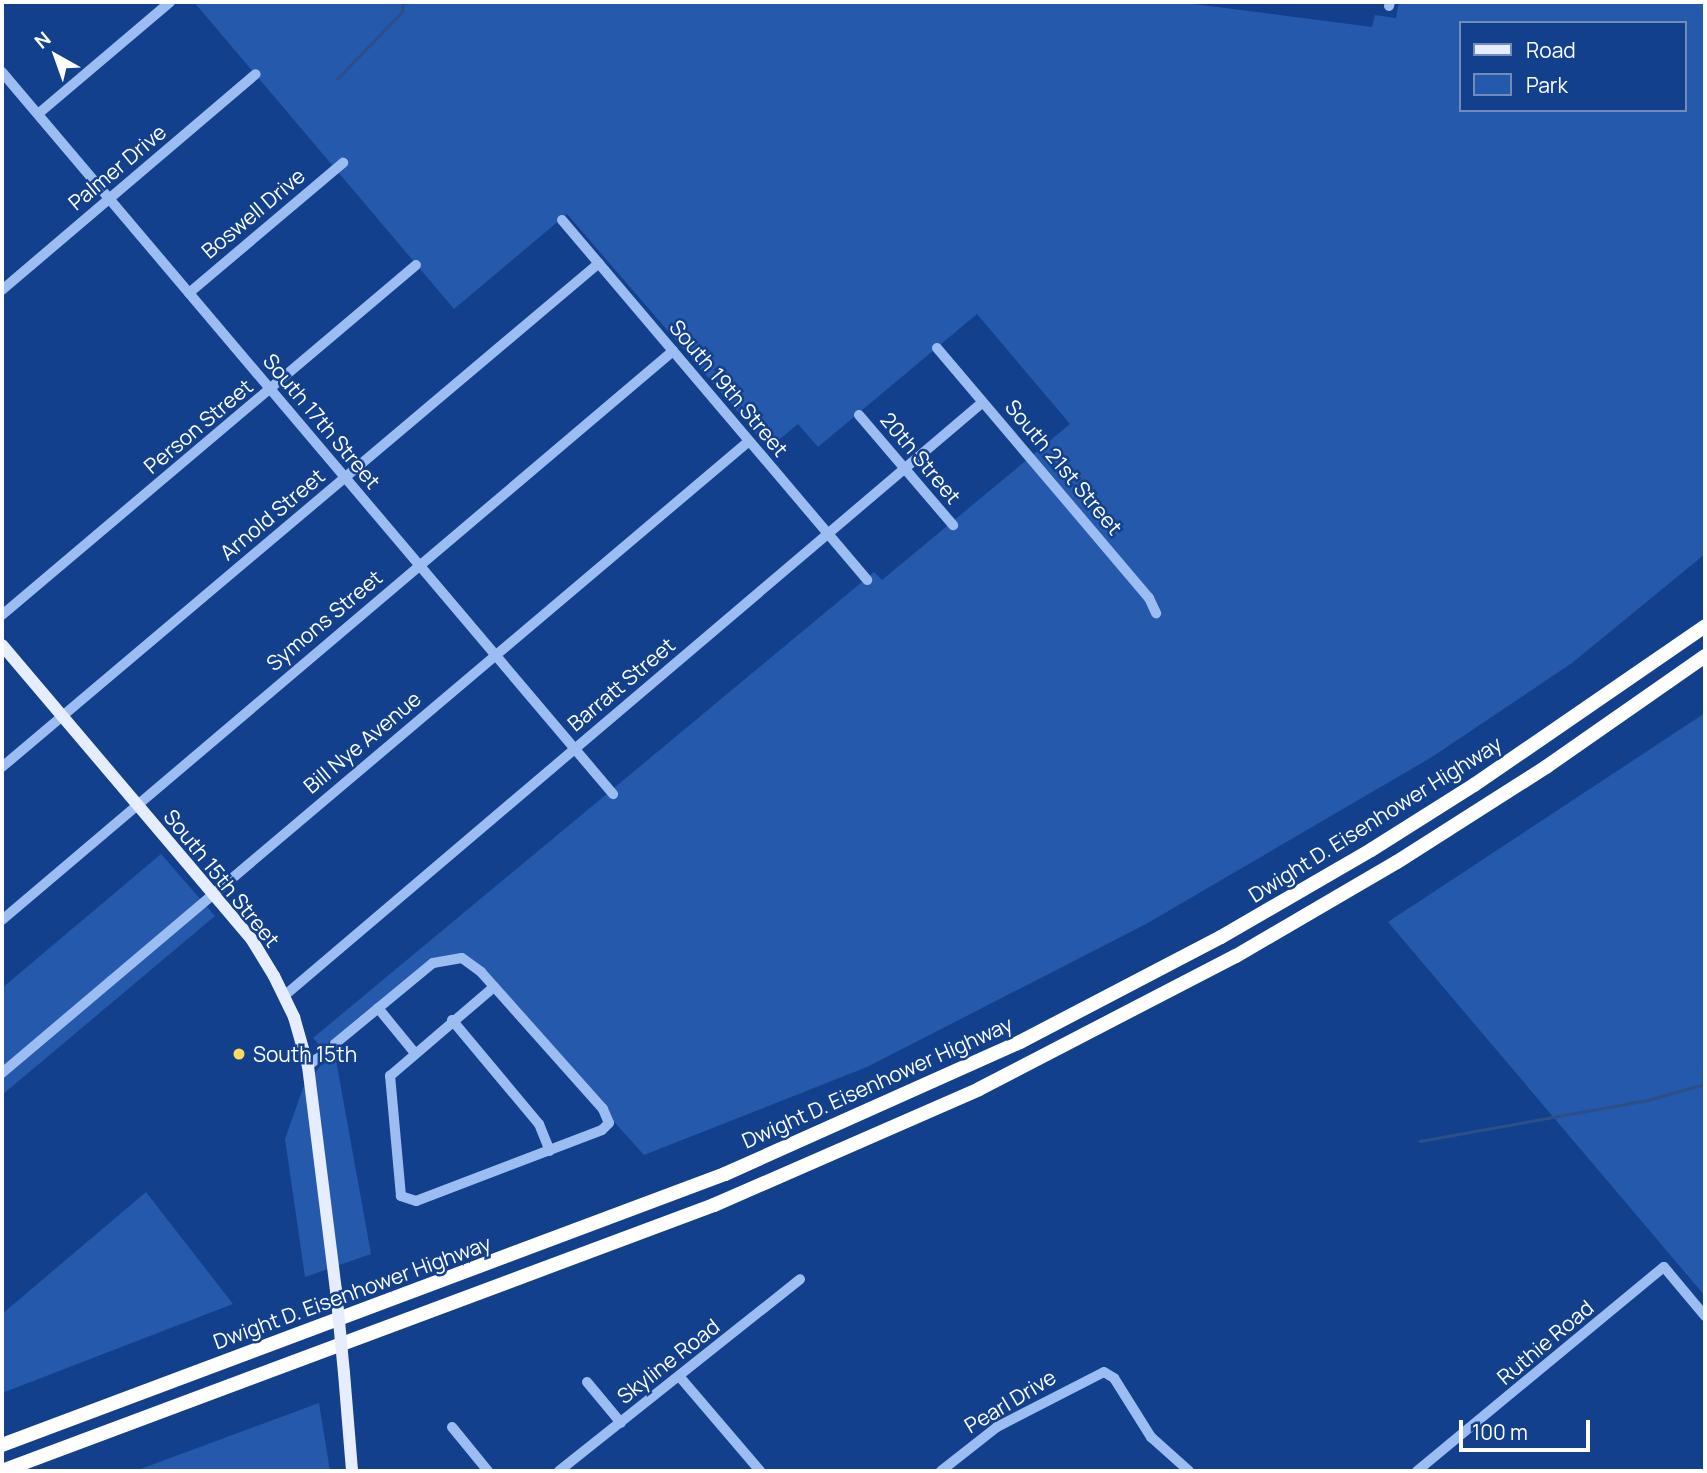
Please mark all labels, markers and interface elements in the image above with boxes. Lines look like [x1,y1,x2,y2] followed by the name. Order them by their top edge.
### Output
[21,21,91,91] north arrow
[1458,21,1686,112] legend
[29,26,56,54] text: N
[1526,36,1576,64] text: Road
[1526,71,1568,99] text: Park
[63,119,171,215] street label: Palmer Drive
[196,163,310,263] street label: Boswell Drive
[664,314,794,462] street label: South 19th Street
[258,348,386,494] street label: South 17th Street
[139,373,257,479] street label: Person Street
[1000,394,1128,540] street label: South 21st Street
[875,407,967,509] street label: 20th Street
[215,463,329,565] street label: Arnold Street
[261,564,387,676] street label: Symons Street
[562,632,680,736] street label: Barratt Street
[298,686,426,798] street label: Bill Nye Avenue
[1244,731,1506,907] street label: Dwight D. Eisenhower Highway
[159,804,285,952] street label: South 15th Street
[738,1011,1016,1153] street label: Dwight D. Eisenhower Highway
[253,1041,357,1067] place label: South 15th
[231,1046,247,1062] marker: South 15th
[210,1230,494,1354] street label: Dwight D. Eisenhower Highway
[1492,1295,1598,1389] street label: Ruthie Road
[612,1313,724,1409] street label: Skyline Road
[960,1364,1060,1438] street label: Pearl Drive
[1462,1406,1593,1450] scale bar
[1472,1418,1528,1446] text: 100 m

